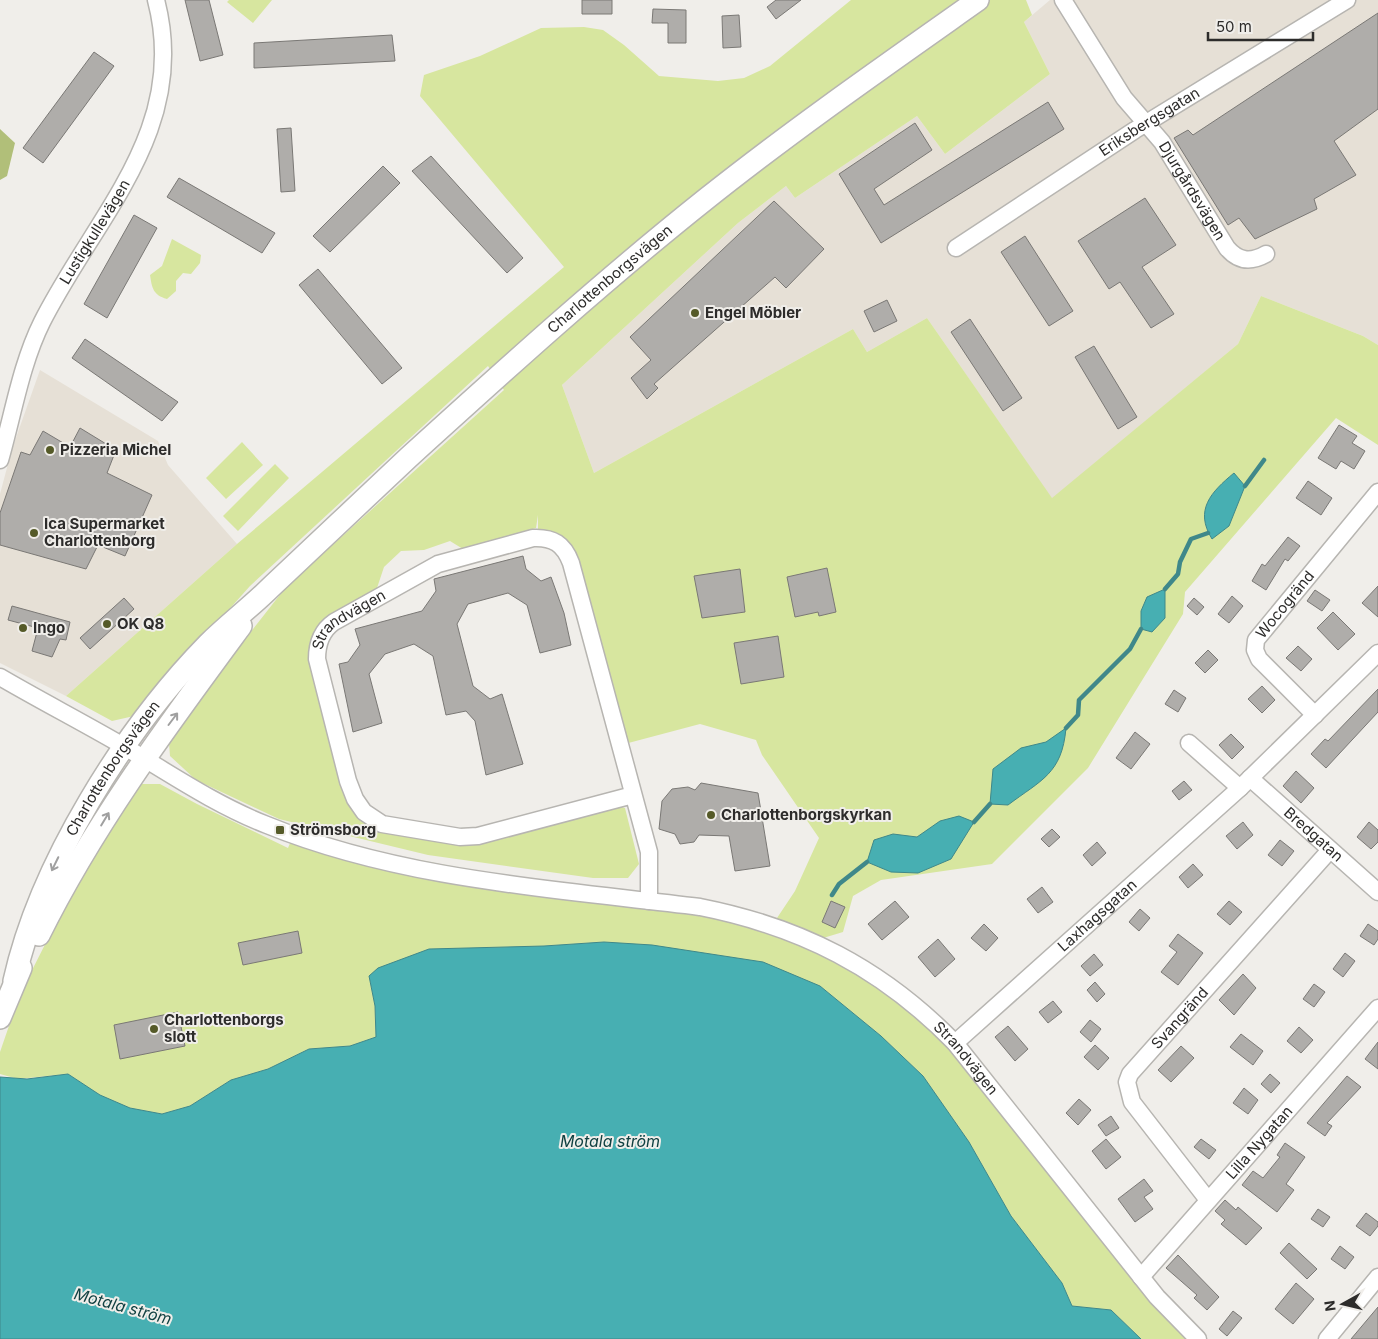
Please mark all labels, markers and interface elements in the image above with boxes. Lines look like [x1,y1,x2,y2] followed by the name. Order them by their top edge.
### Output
[1208,10,1313,42] scale bar
[1216,17,1252,36] text: 50 m
[1095,83,1203,160] street label: Eriksbergsgatan
[1155,138,1230,244] street label: Djurgårdsvägen
[55,176,134,288] street label: Lustigkullevägen
[543,220,676,337] street label: Charlottenborgsvägen
[705,303,801,322] place label: Engel Möbler
[689,307,701,319] marker: Engel Möbler
[60,440,171,459] place label: Pizzeria Michel
[44,444,56,456] marker: Pizzeria Michel
[44,514,165,550] place label: Ica Supermarket Charlottenborg
[28,527,40,539] marker: Ica Supermarket Charlottenborg
[1251,567,1318,642] street label: Wocogränd
[308,585,389,651] street label: Strandvägen
[117,614,165,633] place label: OK Q8
[33,618,65,637] place label: Ingo
[101,618,113,630] marker: OK Q8
[17,622,29,634] marker: Ingo
[61,697,164,839] street label: Charlottenborgsvägen
[167,713,178,726] one-way arrow
[1280,803,1347,866] street label: Bredgatan
[721,805,892,824] place label: Charlottenborgskyrkan
[705,809,717,821] marker: Charlottenborgskyrkan
[101,812,111,826] one-way arrow
[290,820,376,839] place label: Strömsborg
[274,824,286,836] marker: Strömsborg
[50,857,60,872] one-way arrow
[1054,875,1140,956] street label: Laxhagsgatan
[1147,983,1212,1053] street label: Svangränd
[164,1010,284,1046] place label: Charlottenborgs slott
[930,1017,1003,1099] street label: Strandvägen
[148,1023,160,1035] marker: Charlottenborgs slott
[1222,1102,1296,1183] street label: Lilla Nygatan
[560,1131,660,1151] water label: Motala ström
[1318,1279,1368,1329] north arrow
[72,1283,174,1329] water label: Motala ström
[1320,1299,1339,1312] text: N

